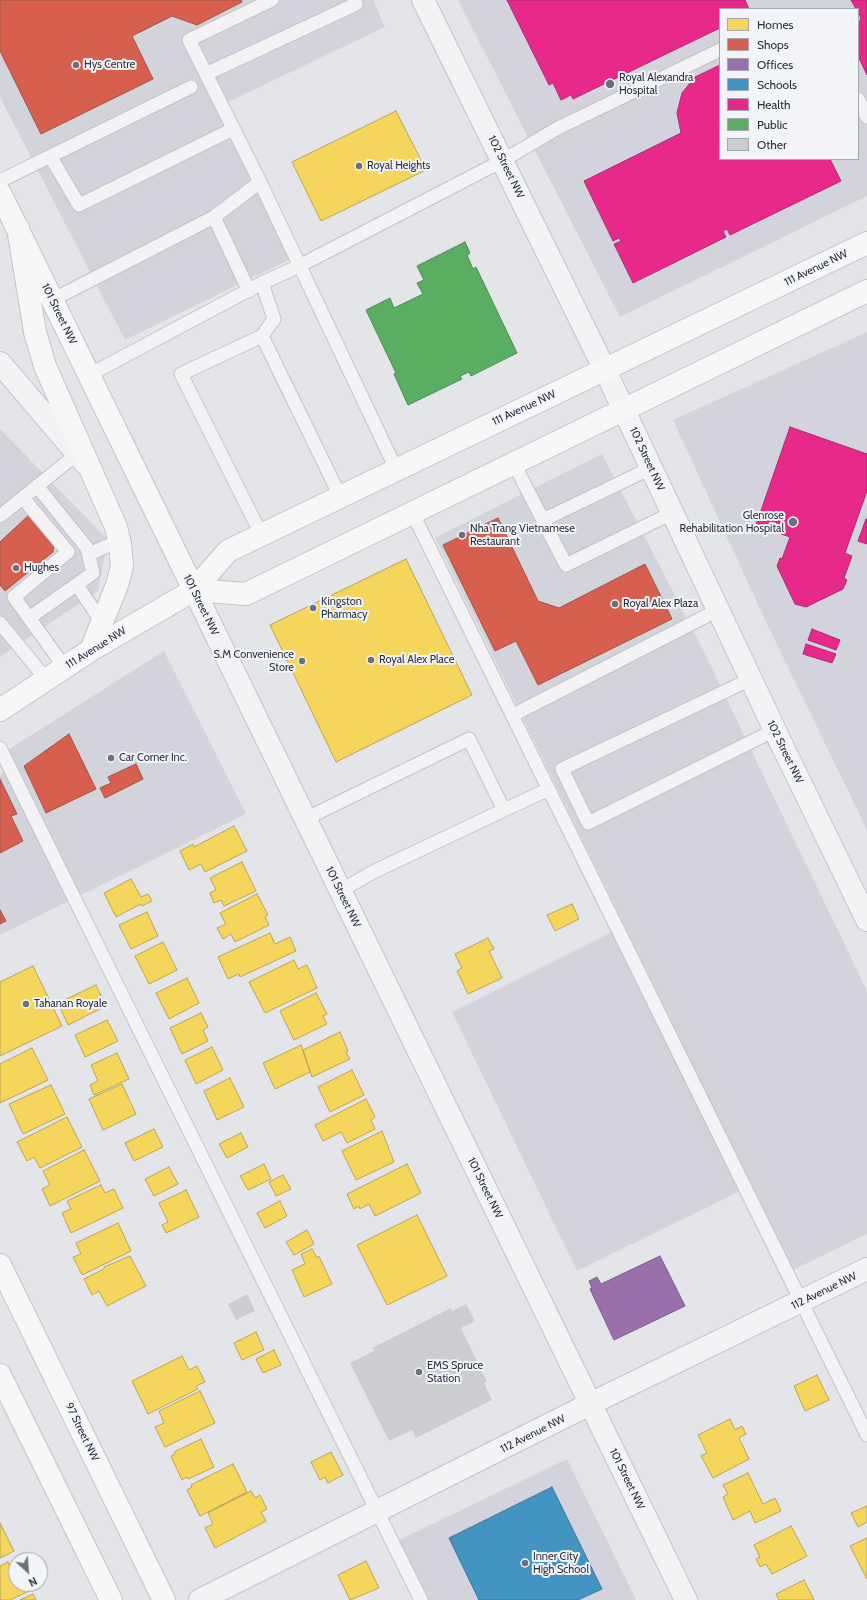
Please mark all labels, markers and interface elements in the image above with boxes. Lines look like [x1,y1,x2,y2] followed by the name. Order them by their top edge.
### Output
[719,8,859,160] legend
[757,17,794,32] text: Homes
[757,37,789,52] text: Shops
[757,57,793,72] text: Offices
[84,58,135,72] place label: Hys Centre
[71,60,81,70] marker: Hys Centre
[619,71,693,97] place label: Royal Alexandra Hospital
[757,77,797,92] text: Schools
[604,78,616,90] marker: Royal Alexandra Hospital
[757,97,791,112] text: Health
[757,117,788,132] text: Public
[485,133,527,201] street label: 102 Street NW
[757,137,787,152] text: Other
[367,159,430,173] place label: Royal Heights
[354,161,364,171] marker: Royal Heights
[782,247,850,289] street label: 111 Avenue NW
[39,281,79,347] street label: 101 Street NW
[490,387,558,429] street label: 111 Avenue NW
[627,425,667,493] street label: 102 Street NW
[679,509,784,535] place label: Glenrose Rehabilitation Hospital
[787,516,799,528] marker: Glenrose Rehabilitation Hospital
[470,522,575,548] place label: Nha Trang Vietnamese Restaurant
[457,530,467,540] marker: Nha Trang Vietnamese Restaurant
[24,561,59,575] place label: Hughes
[11,563,21,573] marker: Hughes
[181,572,221,638] street label: 101 Street NW
[321,595,367,621] place label: Kingston Pharmacy
[623,597,698,611] place label: Royal Alex Plaza
[610,599,620,609] marker: Royal Alex Plaza
[308,603,318,613] marker: Kingston Pharmacy
[63,624,129,672] street label: 111 Avenue NW
[213,648,294,674] place label: S.M Convenience Store
[379,653,454,667] place label: Royal Alex Place
[366,655,376,665] marker: Royal Alex Place
[297,656,307,666] marker: S.M Convenience Store
[764,718,806,786] street label: 102 Street NW
[119,751,187,765] place label: Car Corner Inc.
[106,753,116,763] marker: Car Corner Inc.
[323,864,363,930] street label: 101 Street NW
[34,997,107,1011] place label: Tahanan Royale
[21,999,31,1009] marker: Tahanan Royale
[465,1155,505,1221] street label: 101 Street NW
[789,1270,859,1312] street label: 112 Avenue NW
[427,1359,483,1385] place label: EMS Spruce Station
[414,1367,424,1377] marker: EMS Spruce Station
[62,1401,102,1463] street label: 97 Street NW
[498,1412,568,1456] street label: 112 Avenue NW
[607,1446,647,1512] street label: 101 Street NW
[533,1550,589,1576] place label: Inner City High School
[8,1552,48,1592] north arrow
[520,1558,530,1568] marker: Inner City High School
[26,1574,39,1590] text: N

